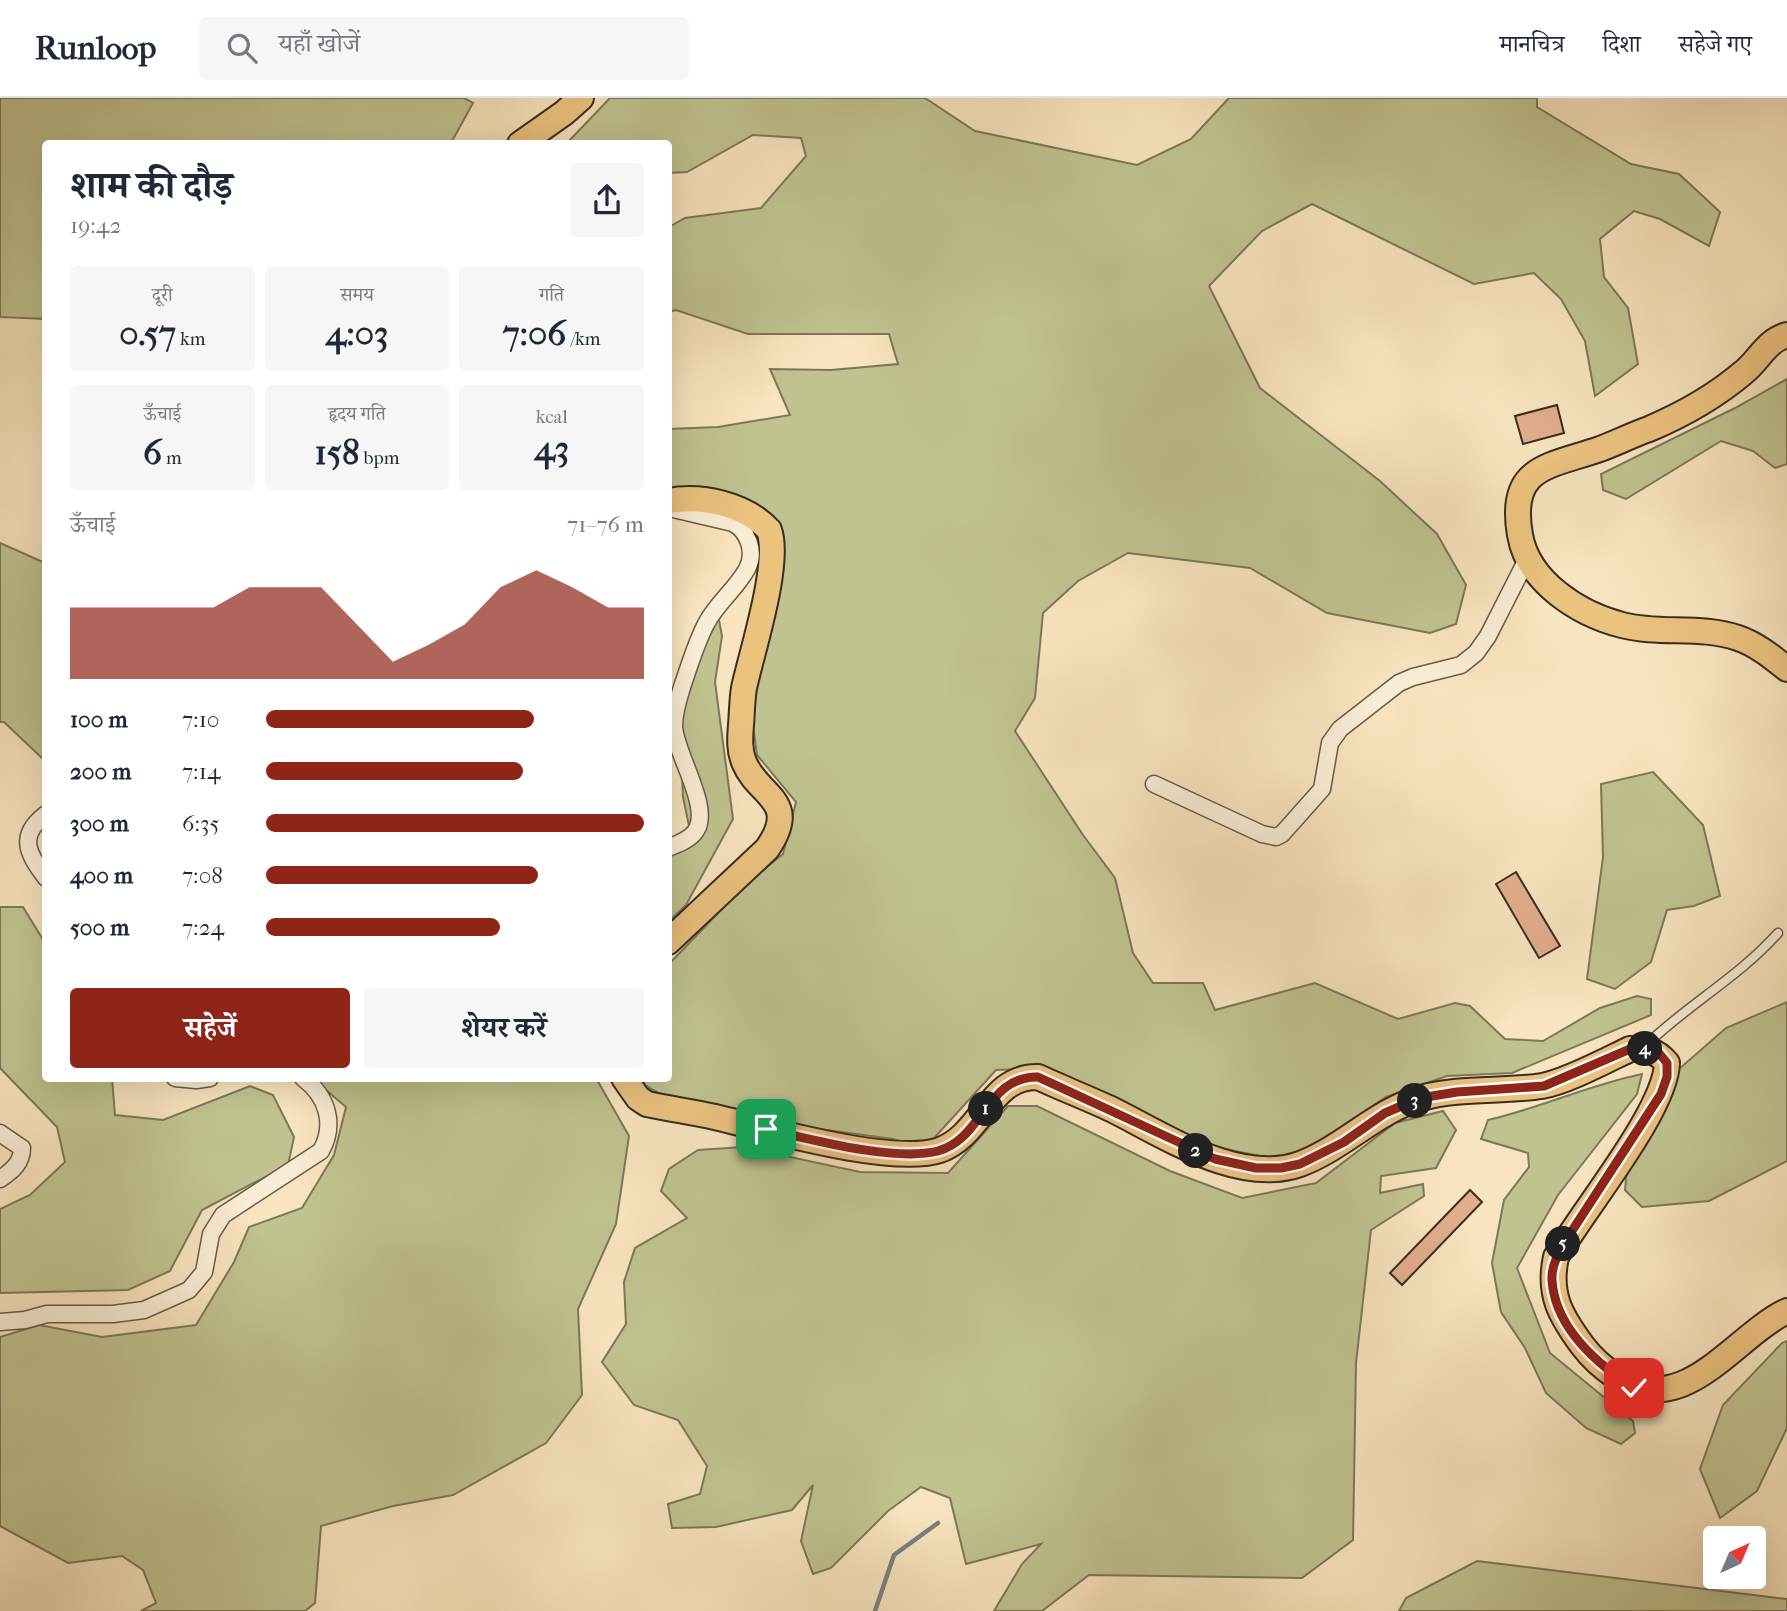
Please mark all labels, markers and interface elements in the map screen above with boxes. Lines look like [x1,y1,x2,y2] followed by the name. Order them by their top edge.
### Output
[199,17,689,80] search box
[279,28,360,59] text: यहाँ खोजें
[35,29,157,68] text: Runloop
[223,29,261,67] icon: search
[1499,30,1564,58] text: मानचित्र
[1602,30,1641,58] text: दिशा
[1679,30,1752,58] text: सहेजे गए
[70,163,233,208] text: शाम की दौड़
[570,163,644,237] button: share
[70,212,121,239] text: 19:42
[152,284,173,306] text: दूरी
[340,284,374,306] text: समय
[539,284,564,306] text: गति
[119,313,176,354] text: 0.57
[326,313,388,354] text: 4:03
[503,313,566,354] text: 7:06
[176,328,205,350] text: km
[566,328,601,350] text: /km
[144,403,181,425] text: ऊँचाई
[328,403,386,425] text: हृदय गति
[536,406,568,428] text: kcal
[534,428,569,469] text: 43
[143,432,162,473] text: 6
[314,432,360,473] text: 158
[162,447,182,469] text: m
[360,447,400,469] text: bpm
[70,511,115,538] text: ऊँचाई
[567,511,644,538] text: 71–76 m
[70,706,128,733] text: 100 m
[182,706,219,733] text: 7:10
[70,758,131,785] text: 200 m
[182,758,220,785] text: 7:14
[70,810,129,837] text: 300 m
[182,810,219,837] text: 6:35
[70,862,133,889] text: 400 m
[182,862,223,889] text: 7:08
[70,914,129,941] text: 500 m
[182,914,224,941] text: 7:24
[70,988,350,1068] button: सहेजें
[364,988,644,1068] button: शेयर करें
[1628,1032,1662,1066] pin: 4
[1639,1037,1650,1059] text: 4
[1398,1084,1432,1118] pin: 3
[1411,1089,1418,1111] text: 3
[968,1091,1004,1126] pin: 1
[982,1097,989,1119] text: 1
[736,1099,796,1159] pin
[747,1110,785,1148] icon: arrive
[1178,1134,1214,1168] pin: 2
[1191,1139,1200,1161] text: 2
[1546,1226,1580,1262] pin: 5
[1558,1232,1567,1254] text: 5
[1604,1358,1664,1418] pin
[1615,1369,1653,1407] icon: check
[1703,1526,1766,1589] north arrow
[1703,1526,1766,1589] map controls

